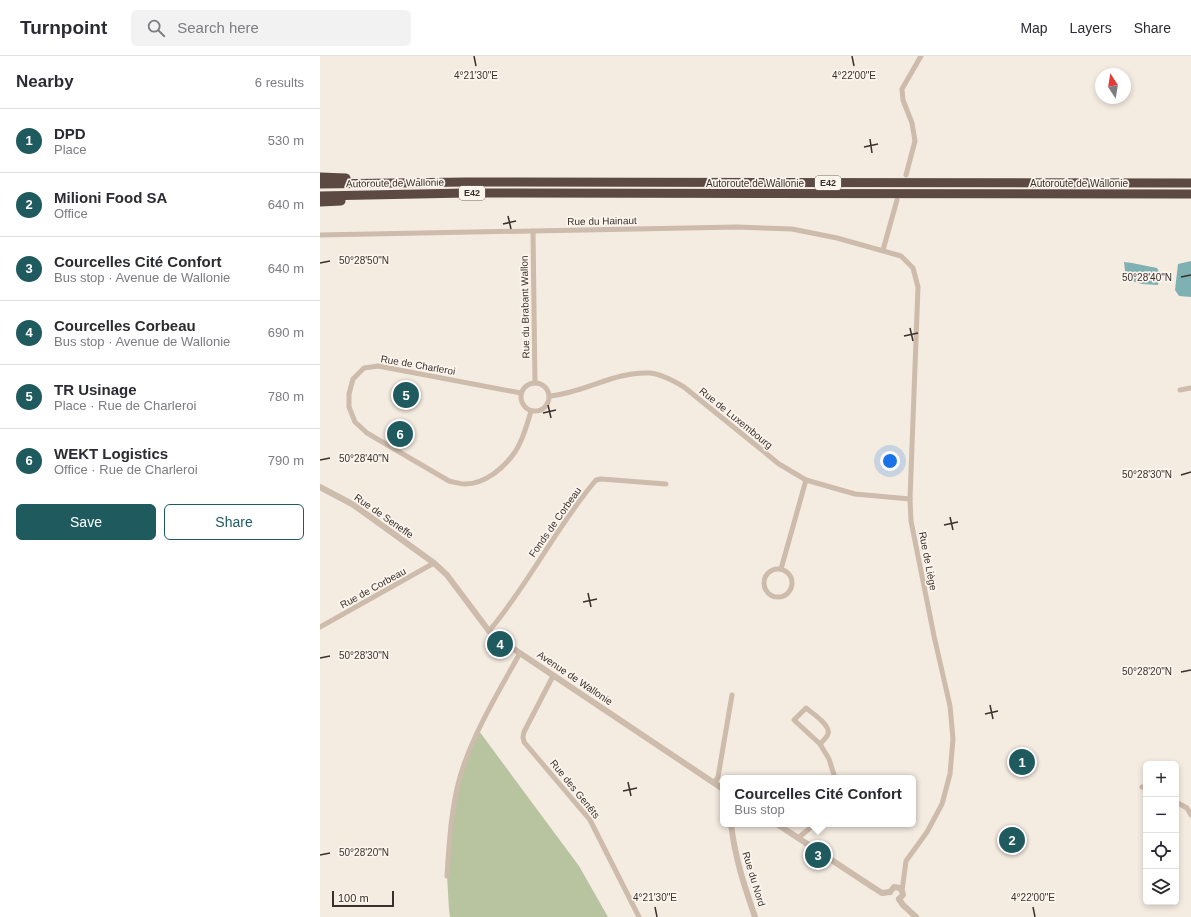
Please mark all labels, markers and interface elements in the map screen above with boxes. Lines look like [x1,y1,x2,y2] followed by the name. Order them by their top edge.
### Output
[131,10,411,46] search box
[20,17,107,38] text: Turnpoint
[145,17,167,39] icon: search
[177,19,259,36] text: Search here
[1020,20,1048,36] text: Map
[1070,20,1112,36] text: Layers
[1134,20,1171,36] text: Share
[1095,68,1131,104] north arrow
[454,70,498,81] text: 4°21'30"E
[832,70,876,81] text: 4°22'00"E
[16,72,74,91] text: Nearby
[255,75,304,90] text: 6 results
[54,125,86,142] text: DPD
[25,133,33,148] text: 1
[268,133,304,148] text: 530 m
[54,142,87,157] text: Place
[815,176,841,190] road number: E42
[346,177,445,189] street label: Autoroute de Wallonie
[706,178,804,189] street label: Autoroute de Wallonie
[1030,178,1128,189] street label: Autoroute de Wallonie
[459,186,485,200] road number: E42
[54,189,167,206] text: Milioni Food SA
[25,197,33,212] text: 2
[268,197,304,212] text: 640 m
[54,206,88,221] text: Office
[567,215,637,227] street label: Rue du Hainaut
[54,253,222,270] text: Courcelles Cité Confort
[339,255,389,266] text: 50°28'50"N
[519,255,531,359] street label: Rue du Brabant Wallon
[25,261,33,276] text: 3
[268,261,304,276] text: 640 m
[54,270,230,285] text: Bus stop · Avenue de Wallonie
[1122,272,1172,283] text: 50°28'40"N
[54,317,196,334] text: Courcelles Corbeau
[25,325,33,340] text: 4
[268,325,304,340] text: 690 m
[54,334,230,349] text: Bus stop · Avenue de Wallonie
[380,353,456,377] street label: Rue de Charleroi
[393,380,419,410] pin: 5
[54,381,137,398] text: TR Usinage
[697,385,775,451] street label: Rue de Luxembourg
[25,389,33,404] text: 5
[268,389,304,404] text: 780 m
[54,398,196,413] text: Place · Rue de Charleroi
[387,419,413,449] pin: 6
[54,445,168,462] text: WEKT Logistics
[880,451,900,471] your location
[25,453,33,468] text: 6
[268,453,304,468] text: 790 m
[339,453,389,464] text: 50°28'40"N
[54,462,198,477] text: Office · Rue de Charleroi
[1122,469,1172,480] text: 50°28'30"N
[527,485,583,559] street label: Fonds de Corbeau
[352,492,416,541] street label: Rue de Seneffe
[16,504,156,540] button: Save
[164,504,304,540] button: Share
[917,531,939,592] street label: Rue de Liège
[338,565,408,611] street label: Rue de Corbeau
[487,629,513,659] pin: 4
[535,649,615,708] street label: Avenue de Wallonie
[339,650,389,661] text: 50°28'30"N
[1122,666,1172,677] text: 50°28'20"N
[1009,747,1035,777] pin: 1
[548,757,602,821] street label: Rue des Genêts
[1143,761,1179,905] map controls
[1143,761,1179,797] button: +
[720,775,916,827] popup
[734,785,902,802] text: Courcelles Cité Confort
[1143,797,1179,833] button: −
[734,802,785,817] text: Bus stop
[999,825,1025,855] pin: 2
[1143,833,1179,869] button: locate
[805,840,831,870] pin: 3
[339,847,389,858] text: 50°28'20"N
[740,850,768,908] street label: Rue du Nord
[1143,869,1179,905] button: layers
[332,889,394,908] scale bar
[338,892,369,904] text: 100 m
[633,892,677,903] text: 4°21'30"E
[1011,892,1055,903] text: 4°22'00"E

